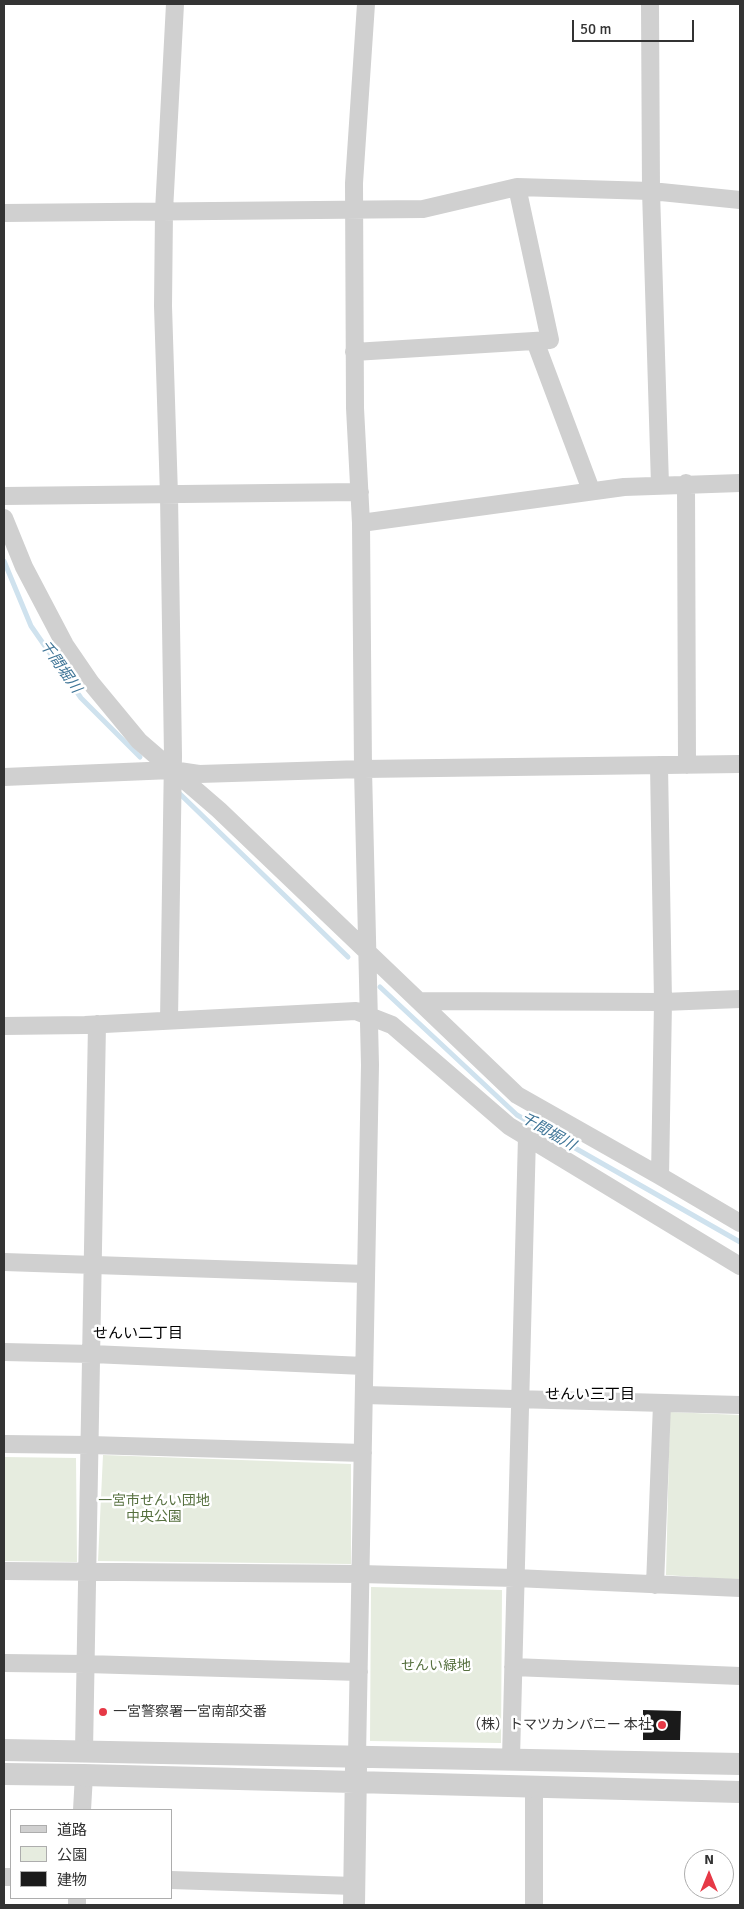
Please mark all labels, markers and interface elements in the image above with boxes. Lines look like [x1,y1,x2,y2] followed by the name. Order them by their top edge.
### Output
[574,10,696,42] scale bar
[580,20,611,38] text: 50 m
[35,637,85,697] water label: 千間堀川
[518,1109,578,1155] water label: 千間堀川
[93,1325,183,1343] district label: せんい二丁目
[545,1386,635,1404] district label: せんい三丁目
[98,1493,210,1525] park label: 一宮市せんい団地 中央公園
[401,1658,471,1674] park label: せんい緑地
[113,1704,267,1720] place label: 一宮警察署一宮南部交番
[97,1706,109,1718] marker: 一宮警察署一宮南部交番
[467,1717,652,1733] place label: （株）トマツカンパニー 本社
[656,1719,668,1731] marker: （株）トマツカンパニー 本社
[10,1809,172,1899] legend
[57,1821,87,1839] text: 道路
[57,1846,87,1864] text: 公園
[684,1849,734,1899] north arrow
[704,1851,714,1868] text: N
[57,1871,87,1889] text: 建物

